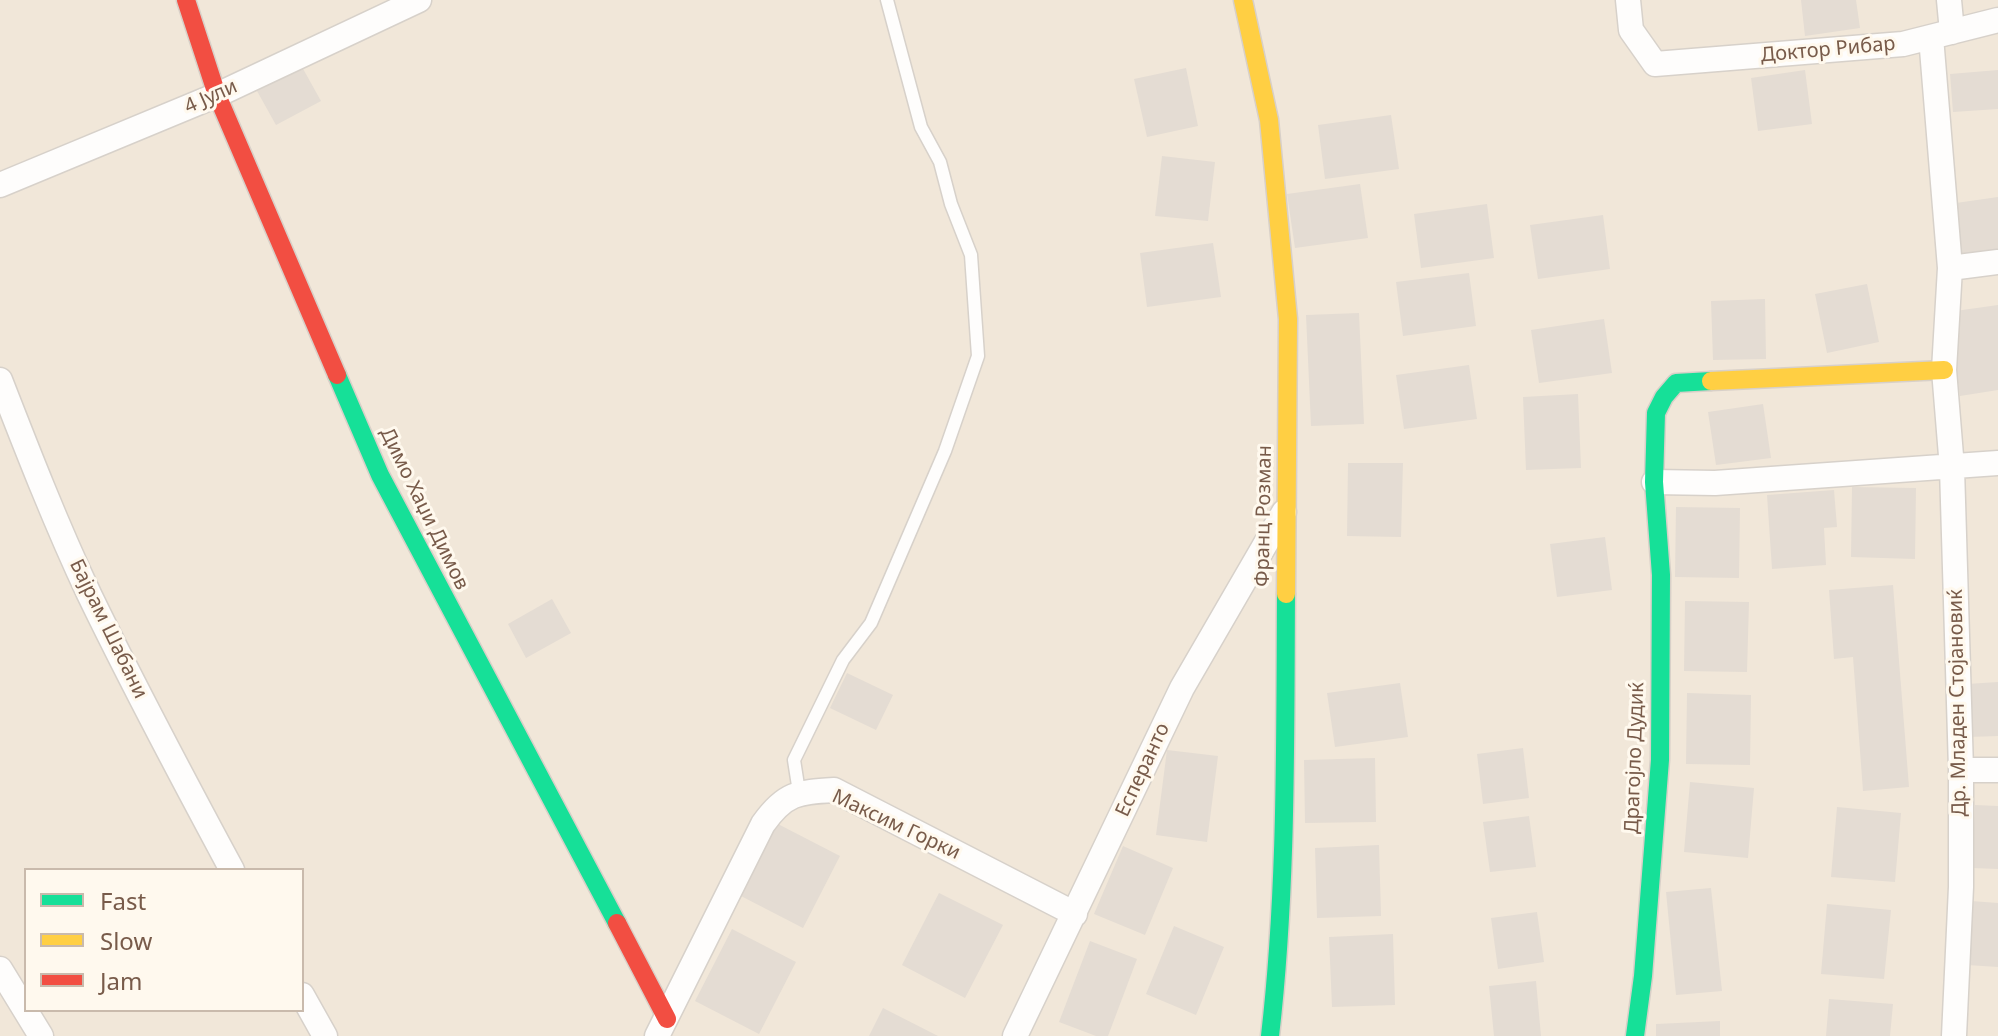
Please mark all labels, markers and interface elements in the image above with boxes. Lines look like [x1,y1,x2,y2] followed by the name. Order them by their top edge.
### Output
[1760,32,1896,68] street label: Доктор Рибар
[181,75,241,119] street label: 4 Јули
[374,424,474,594] street label: Димо Хаџи Димов
[1251,445,1277,587] street label: Франц Розман
[64,555,152,703] street label: Бајрам Шабани
[1944,589,1972,817] street label: Др. Младен Стојановиќ
[1620,682,1650,834] street label: Драгојло Дудиќ
[1111,719,1175,821] street label: Есперанто
[828,785,964,865] street label: Максим Горки
[24,868,304,1012] legend
[100,884,146,917] text: Fast
[100,924,152,957] text: Slow
[100,964,142,997] text: Jam

